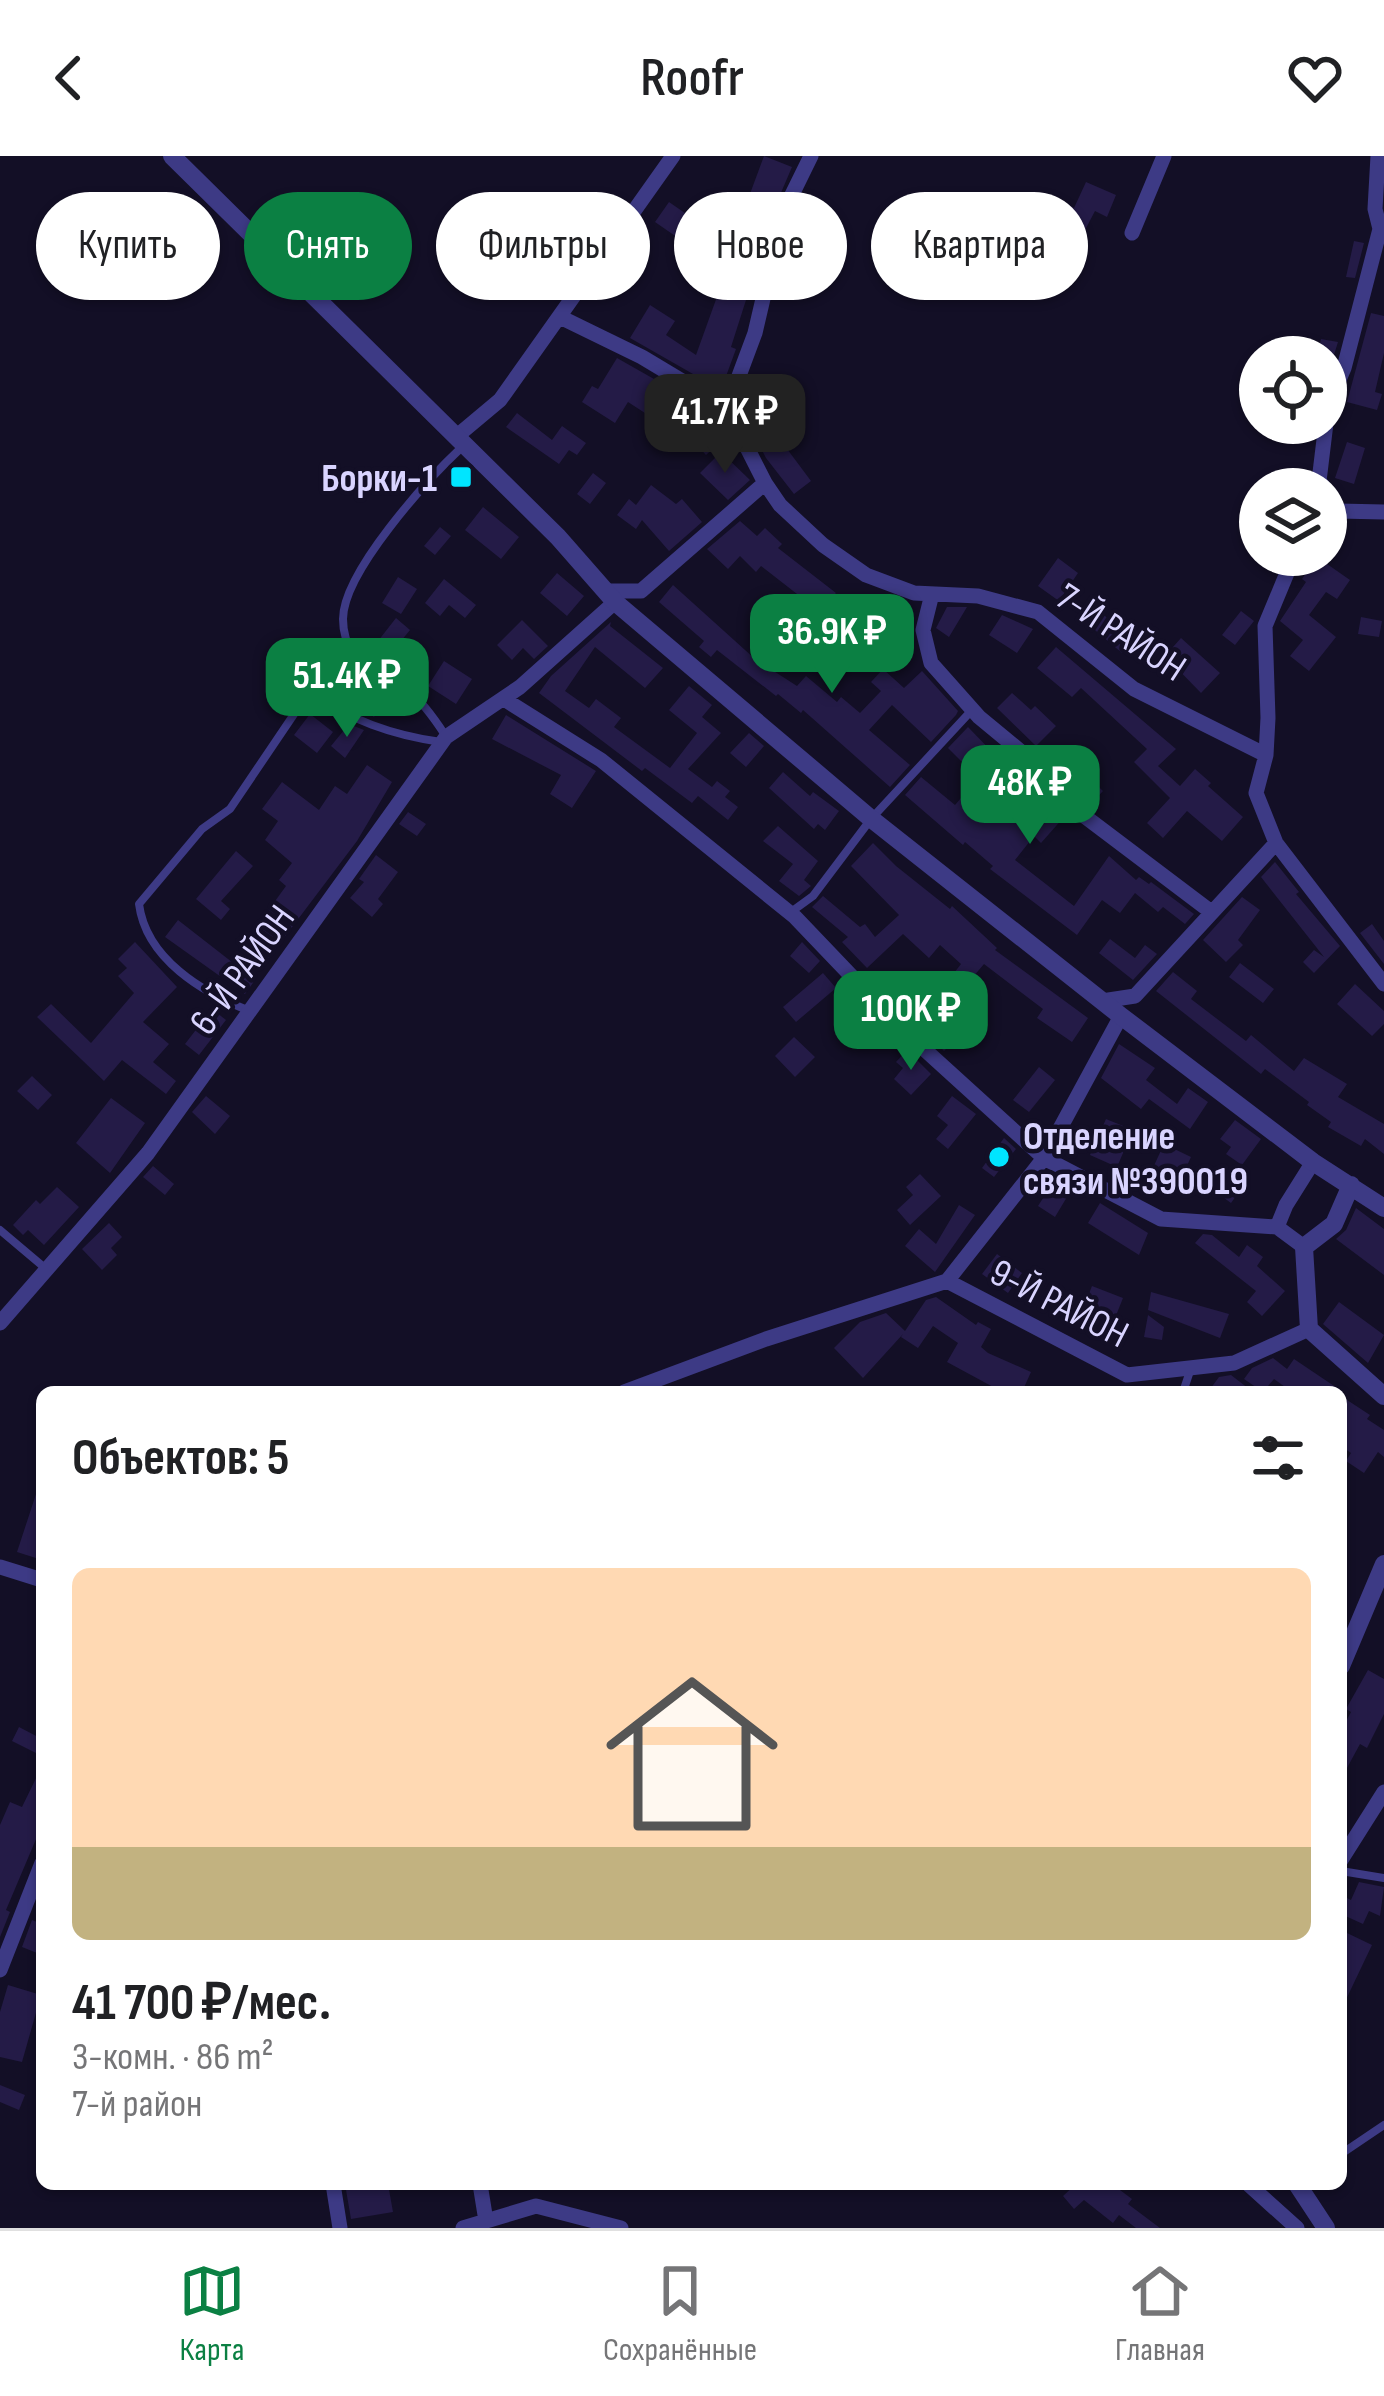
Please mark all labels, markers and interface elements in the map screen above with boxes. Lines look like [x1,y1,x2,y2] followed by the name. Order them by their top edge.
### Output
[36,45,102,111] icon: back
[1282,45,1348,111] icon: heart
[640,46,744,111] text: Roofr
[36,192,220,300] chip: Купить
[244,192,412,300] chip: Снять
[436,192,650,300] chip: Фильтры
[674,192,847,300] chip: Новое
[871,192,1088,300] chip: Квартира
[1239,336,1347,576] map controls
[1239,336,1347,444] button: locate
[614,374,836,476] pin: 41.7K ₽
[671,389,779,436] text: 41.7K ₽
[321,456,437,503] place label: Борки-1
[448,464,474,490] marker: Борки-1
[1239,468,1347,576] button: layers
[1047,574,1194,692] street label: 7-Й РАЙОН
[721,594,943,696] pin: 36.9K ₽
[777,609,887,656] text: 36.9K ₽
[236,638,458,740] pin: 51.4K ₽
[293,653,401,700] text: 51.4K ₽
[946,745,1114,847] pin: 48K ₽
[988,760,1072,807] text: 48K ₽
[180,897,306,1044] street label: 6-Й РАЙОН
[813,971,1009,1073] pin: 100K ₽
[861,986,961,1033] text: 100K ₽
[1023,1114,1248,1206] place label: Отделение связи №390019
[986,1144,1012,1170] marker: Отделение связи №390019
[982,1250,1136,1359] street label: 9-Й РАЙОН
[1245,1425,1311,1491] icon: filters
[72,1428,290,1489] text: Объектов: 5
[584,1646,800,1862] icon: home
[72,1973,331,2034] text: 41 700 ₽/мес.
[72,2034,274,2081] text: 3-комн. · 86 m²
[72,2081,202,2128] text: 7-й район
[179,2258,245,2370] tab: Карта
[603,2258,757,2370] tab: Сохранённые
[1115,2258,1205,2370] tab: Главная

